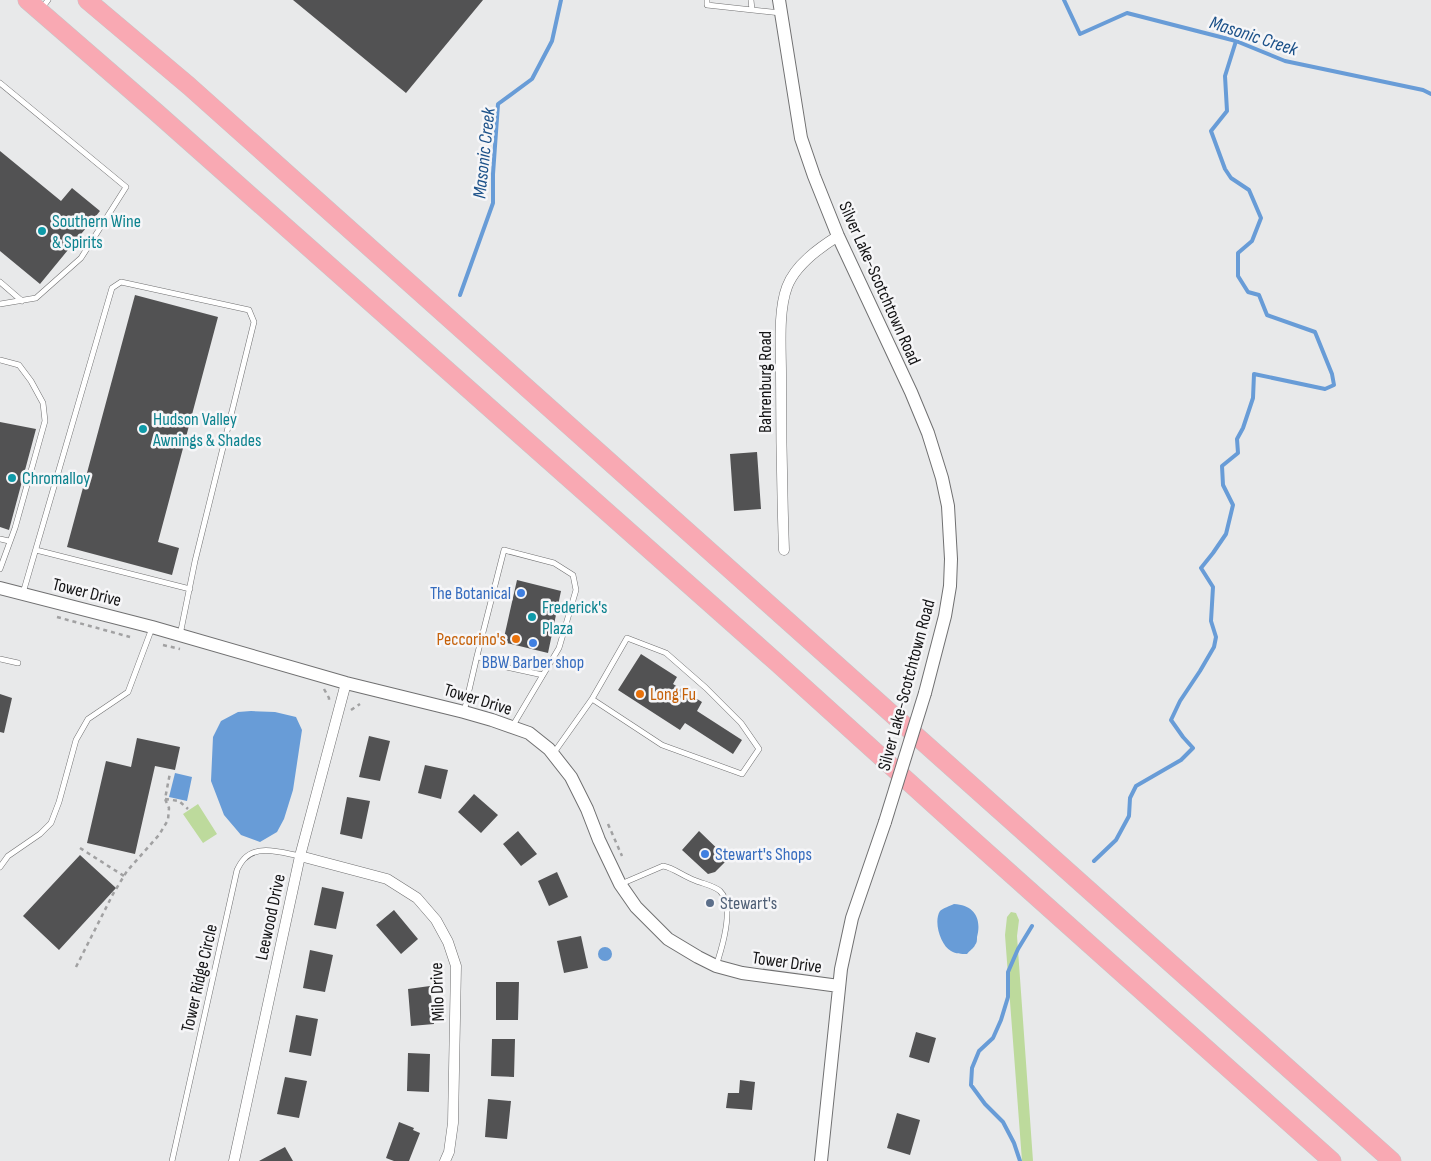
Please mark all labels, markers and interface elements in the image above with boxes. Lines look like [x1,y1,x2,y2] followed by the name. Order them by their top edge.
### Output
[1207,11,1301,62] water label: Masonic Creek
[468,106,501,200] water label: Masonic Creek
[834,198,925,368] street label: Silver Lake-Scotchtown Road
[52,211,141,253] place label: Southern Wine & Spirits
[36,225,48,237] marker: Southern Wine & Spirits
[755,331,776,433] street label: Bahrenburg Road
[152,409,261,451] place label: Hudson Valley Awnings & Shades
[137,423,149,435] marker: Hudson Valley Awnings & Shades
[22,468,90,489] place label: Chromalloy
[6,472,18,484] marker: Chromalloy
[50,574,124,611] street label: Tower Drive
[430,583,511,604] place label: The Botanical
[515,587,527,599] marker: The Botanical
[542,597,608,639] place label: Frederick's Plaza
[874,597,939,773] street label: Silver Lake-Scotchtown Road
[526,611,538,623] marker: Frederick's Plaza
[436,629,506,650] place label: Peccorino's
[510,633,522,645] marker: Peccorino's
[527,637,539,649] marker: BBW Barber shop
[482,652,584,673] place label: BBW Barber shop
[441,679,515,720] street label: Tower Drive
[650,684,696,705] place label: Long Fu
[634,688,646,700] marker: Long Fu
[715,844,812,865] place label: Stewart's Shops
[699,848,711,860] marker: Stewart's Shops
[251,872,290,962] street label: Leewood Drive
[720,893,777,914] place label: Stewart's
[704,897,716,909] marker: Stewart's
[177,922,222,1034] street label: Tower Ridge Circle
[751,947,823,978] street label: Tower Drive
[426,962,449,1022] street label: Milo Drive

